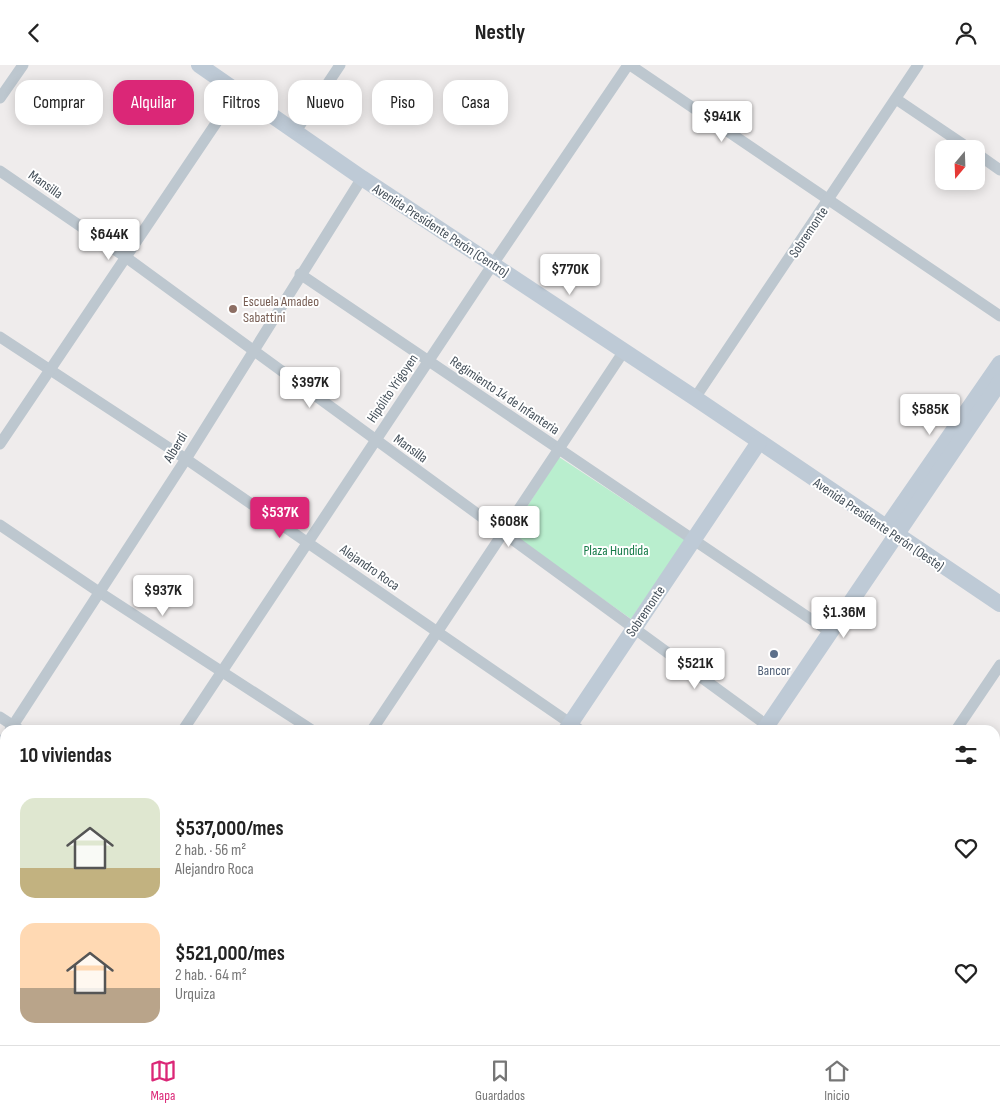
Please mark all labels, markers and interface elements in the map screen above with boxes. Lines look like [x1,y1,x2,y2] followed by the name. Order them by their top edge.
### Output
[20,19,48,47] icon: back
[475,19,525,46] text: Nestly
[952,19,980,47] icon: person
[15,80,103,125] chip: Comprar
[113,80,194,125] chip: Alquilar
[204,80,278,125] chip: Filtros
[288,80,362,125] chip: Nuevo
[372,80,433,125] chip: Piso
[443,80,508,125] chip: Casa
[687,101,757,143] pin: $941K
[703,107,741,126] text: $941K
[935,140,985,190] north arrow
[935,140,985,190] map controls
[25,167,66,202] street label: Mansilla
[369,179,512,281] street label: Avenida Presidente Perón (Centro)
[785,204,832,261] street label: Sobremonte
[74,219,144,261] pin: $644K
[90,225,128,244] text: $644K
[535,253,605,296] pin: $770K
[551,260,589,279] text: $770K
[243,293,319,326] place label: Escuela Amadeo Sabattini
[227,303,239,315] marker: Escuela Amadeo Sabattini
[363,351,422,426] street label: Hipólito Yrigoyen
[447,352,563,438] street label: Regimiento 14 de Infanteria
[275,367,345,409] pin: $397K
[291,373,329,392] text: $397K
[895,393,965,436] pin: $585K
[911,400,949,419] text: $585K
[159,429,191,466] street label: Alberdi
[390,430,431,466] street label: Mansilla
[809,474,947,575] street label: Avenida Presidente Perón (Oeste)
[245,497,315,539] pin: $537K
[261,503,299,522] text: $537K
[474,505,544,548] pin: $608K
[490,512,528,531] text: $608K
[336,540,403,594] street label: Alejandro Roca
[583,542,649,559] park label: Plaza Hundida
[128,575,198,617] pin: $937K
[144,581,182,600] text: $937K
[622,583,669,640] street label: Sobremonte
[803,597,885,639] pin: $1.36M
[822,603,866,622] text: $1.36M
[660,647,730,690] pin: $521K
[768,648,780,660] marker: Bancor
[677,654,713,673] text: $521K
[757,662,791,679] place label: Bancor
[952,741,980,769] icon: filters
[20,743,112,768] text: 10 viviendas
[175,816,283,841] text: $537,000/mes
[60,818,120,878] icon: home
[952,834,980,862] icon: heart
[175,841,246,860] text: 2 hab. · 56 m²
[175,860,254,879] text: Alejandro Roca
[175,941,285,966] text: $521,000/mes
[60,943,120,1003] icon: home
[952,959,980,987] icon: heart
[175,966,247,985] text: 2 hab. · 64 m²
[175,985,215,1004] text: Urquiza
[149,1057,177,1104] tab: Mapa
[475,1057,525,1104] tab: Guardados
[823,1057,851,1104] tab: Inicio

